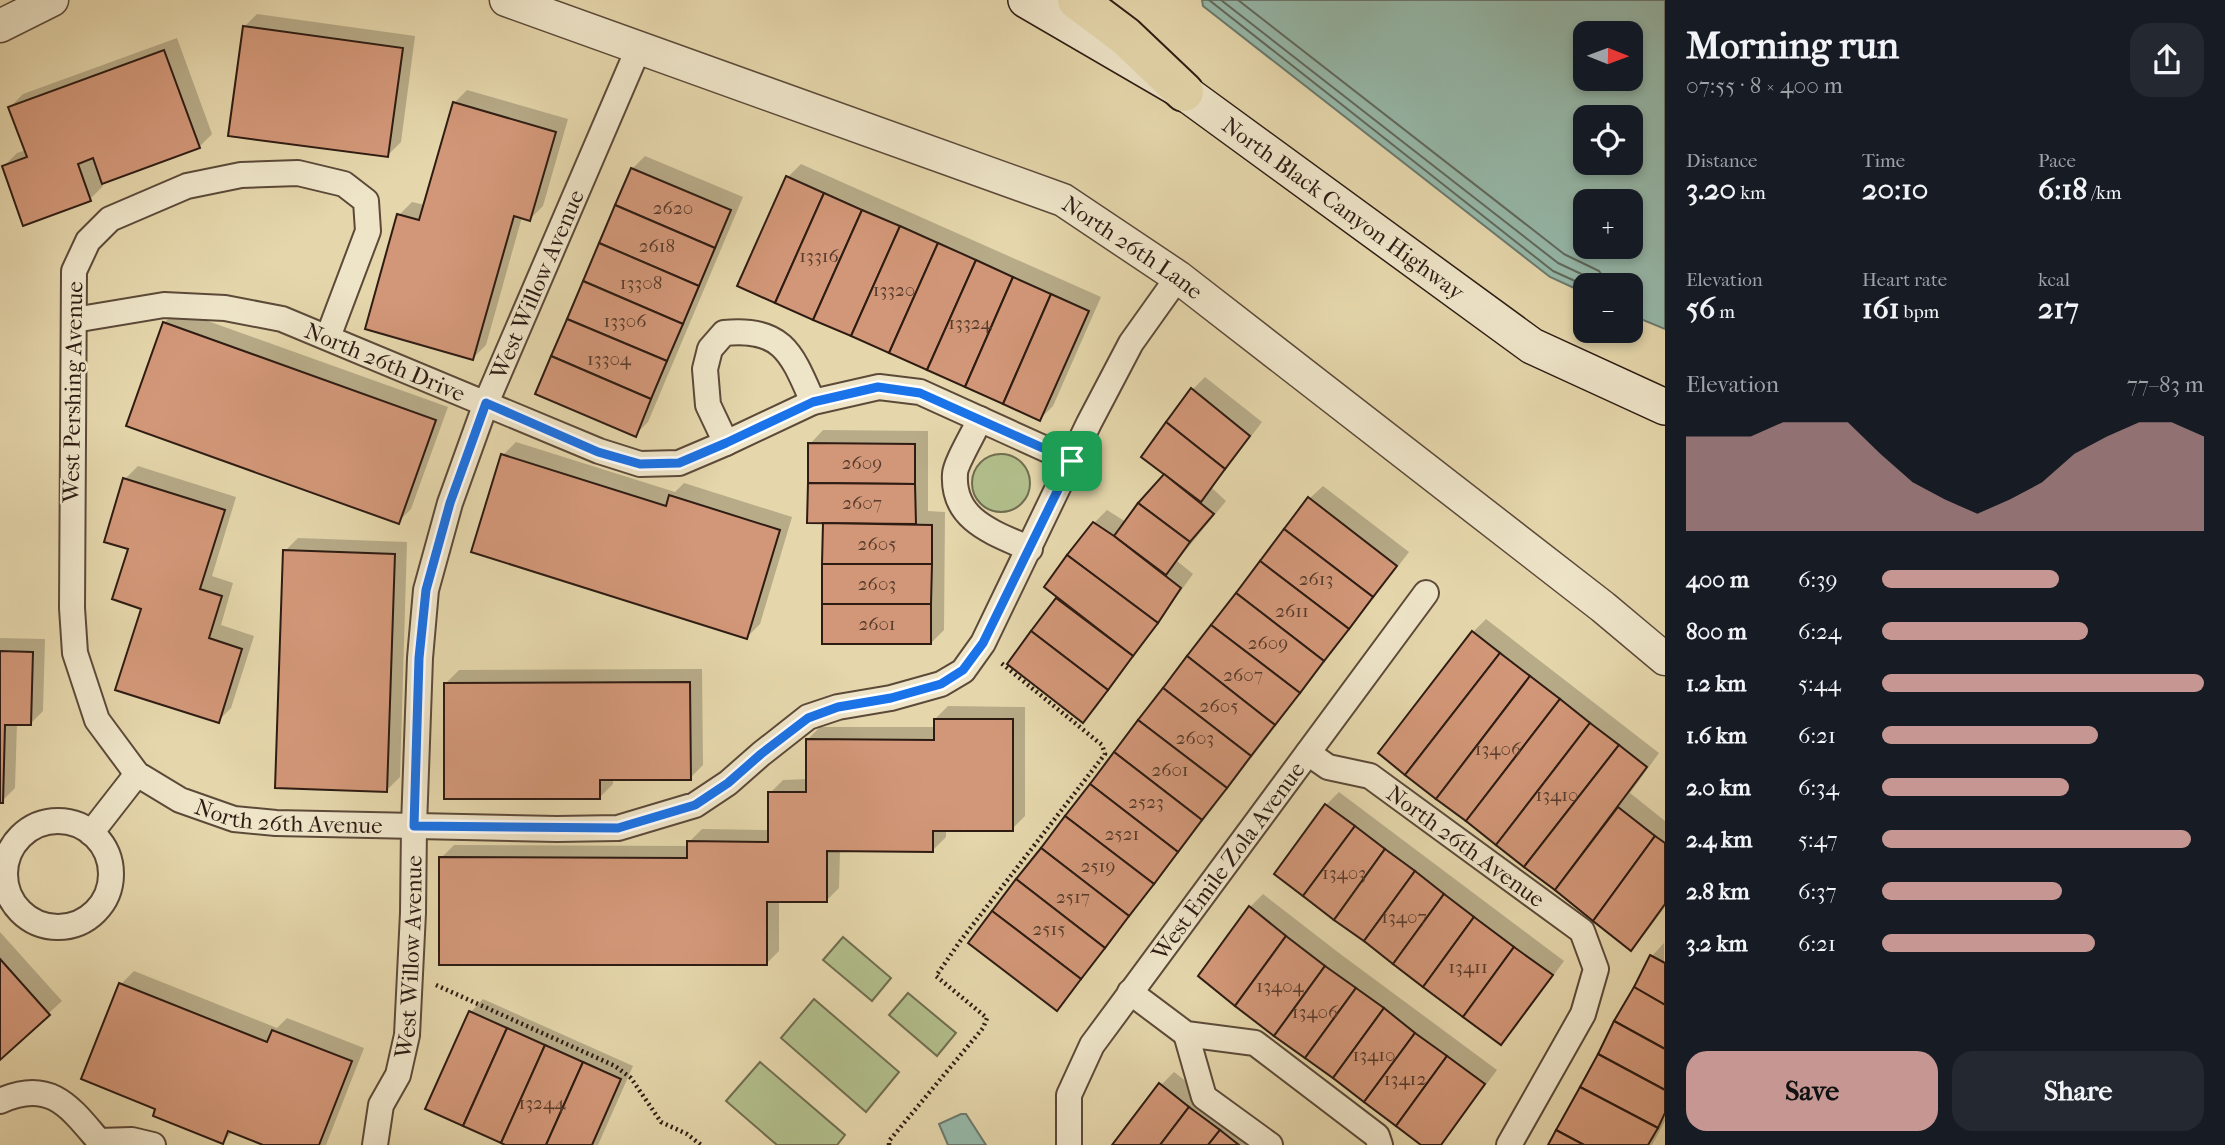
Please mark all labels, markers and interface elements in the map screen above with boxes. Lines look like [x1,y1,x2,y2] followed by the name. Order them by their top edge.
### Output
[1573,21,1643,91] north arrow
[1573,21,1643,343] map controls
[1686,23,1899,68] text: Morning run
[2130,23,2204,97] button: share
[1686,72,1843,99] text: 07:55 · 8 × 400 m
[1573,105,1643,175] button: locate
[1217,111,1470,306] street label: North Black Canyon Highway
[1686,150,1757,172] text: Distance
[1862,150,1905,172] text: Time
[2038,150,2076,172] text: Pace
[1686,172,1736,207] text: 3.20
[1862,172,1928,207] text: 20:10
[2038,172,2087,207] text: 6:18
[1736,182,1766,204] text: km
[2087,182,2122,204] text: /km
[484,186,590,384] street label: West Willow Avenue
[1573,189,1643,259] button: +
[1057,190,1208,305] street label: North 26th Lane
[653,197,693,219] house number: 2620
[639,235,675,257] house number: 2618
[799,245,839,267] house number: 13316
[1686,269,1763,291] text: Elevation
[1862,269,1947,291] text: Heart rate
[2038,269,2070,291] text: kcal
[620,272,662,294] house number: 13308
[1573,273,1643,343] button: −
[873,279,915,301] house number: 13320
[58,281,88,504] street label: West Pershing Avenue
[1686,291,1715,326] text: 56
[1862,291,1899,326] text: 161
[2038,291,2079,326] text: 217
[1715,301,1735,323] text: m
[1899,301,1939,323] text: bpm
[603,310,647,332] house number: 13306
[948,312,992,334] house number: 13324
[301,317,469,407] street label: North 26th Drive
[587,348,632,370] house number: 13304
[1686,371,1779,398] text: Elevation
[2127,371,2204,398] text: 77–83 m
[1042,431,1102,491] pin
[1053,442,1091,480] icon: arrive
[842,452,882,474] house number: 2609
[842,492,882,514] house number: 2607
[858,533,896,555] house number: 2605
[1686,566,1749,593] text: 400 m
[1798,566,1838,593] text: 6:39
[1299,568,1333,590] house number: 2613
[858,573,896,595] house number: 2603
[1275,600,1309,622] house number: 2611
[858,613,896,635] house number: 2601
[1686,618,1747,645] text: 800 m
[1798,618,1841,645] text: 6:24
[1248,632,1288,654] house number: 2609
[1223,664,1263,686] house number: 2607
[1686,670,1746,697] text: 1.2 km
[1798,670,1841,697] text: 5:44
[1200,695,1238,717] house number: 2605
[1686,722,1747,749] text: 1.6 km
[1798,722,1836,749] text: 6:21
[1176,727,1214,749] house number: 2603
[1475,738,1522,760] house number: 13406
[1145,756,1310,966] street label: West Emile Zola Avenue
[1151,759,1189,781] house number: 2601
[1686,774,1751,801] text: 2.0 km
[1798,774,1839,801] text: 6:34
[1381,779,1550,913] street label: North 26th Avenue
[1536,784,1578,806] house number: 13410
[1128,791,1164,813] house number: 2523
[191,793,383,839] street label: North 26th Avenue
[1105,823,1139,845] house number: 2521
[1686,826,1752,853] text: 2.4 km
[1798,826,1838,853] text: 5:47
[388,855,427,1062] street label: West Willow Avenue
[1081,855,1115,877] house number: 2519
[1322,862,1366,884] house number: 13403
[1686,878,1750,905] text: 2.8 km
[1798,878,1837,905] text: 6:37
[1056,886,1090,908] house number: 2517
[1381,906,1427,928] house number: 13407
[1033,918,1065,940] house number: 2515
[1686,930,1748,957] text: 3.2 km
[1798,930,1836,957] text: 6:21
[1448,956,1488,978] house number: 13411
[1256,975,1304,997] house number: 13404
[1292,1001,1339,1023] house number: 13406
[1353,1044,1395,1066] house number: 13410
[1686,1051,1938,1131] button: Save
[1952,1051,2204,1131] button: Share
[1384,1068,1426,1090] house number: 13412
[519,1092,566,1114] house number: 13244

